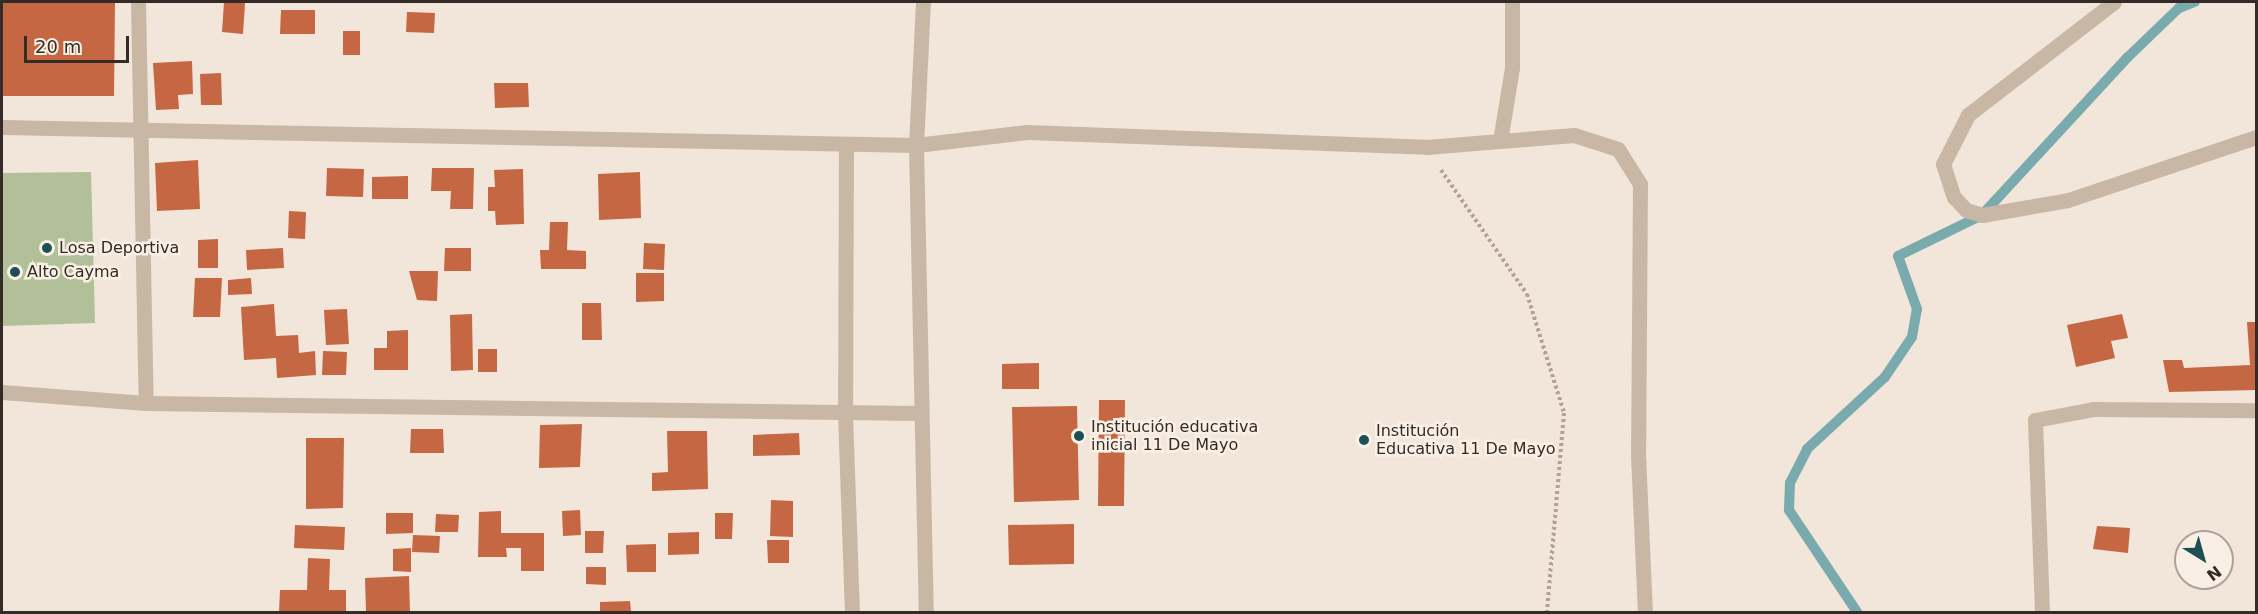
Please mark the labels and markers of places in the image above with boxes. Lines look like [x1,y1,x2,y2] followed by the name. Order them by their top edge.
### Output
[59,238,179,258] place label: Losa Deportiva
[40,241,54,255] marker: Losa Deportiva
[27,262,119,282] place label: Alto Cayma
[8,265,22,279] marker: Alto Cayma
[1091,417,1258,455] place label: Institución educativa inicial 11 De Mayo
[1376,421,1556,459] place label: Institución Educativa 11 De Mayo
[1072,429,1086,443] marker: Institución educativa inicial 11 De Mayo
[1357,433,1371,447] marker: Institución Educativa 11 De Mayo

